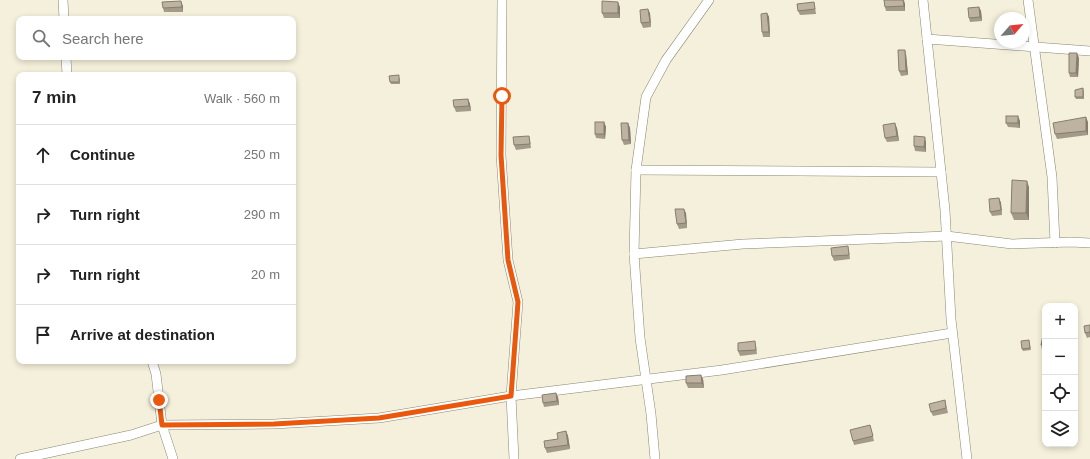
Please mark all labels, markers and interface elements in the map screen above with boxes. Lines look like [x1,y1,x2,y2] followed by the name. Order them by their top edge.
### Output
[994,12,1030,48] north arrow
[16,16,296,60] search box
[30,27,52,49] icon: search
[62,30,144,47] text: Search here
[493,87,511,105] route start
[32,88,76,107] text: 7 min
[204,91,280,106] text: Walk · 560 m
[32,144,54,166] icon: ahead
[70,146,135,163] text: Continue
[244,147,280,162] text: 250 m
[32,204,54,226] icon: right
[70,206,140,223] text: Turn right
[244,207,280,222] text: 290 m
[32,264,54,286] icon: right
[70,266,140,283] text: Turn right
[251,267,280,282] text: 20 m
[1042,303,1078,447] map controls
[1042,303,1078,339] button: +
[32,324,54,346] icon: arrive
[70,326,215,343] text: Arrive at destination
[1042,339,1078,375] button: −
[1042,375,1078,411] button: locate
[150,391,168,409] route end
[1042,411,1078,447] button: layers

